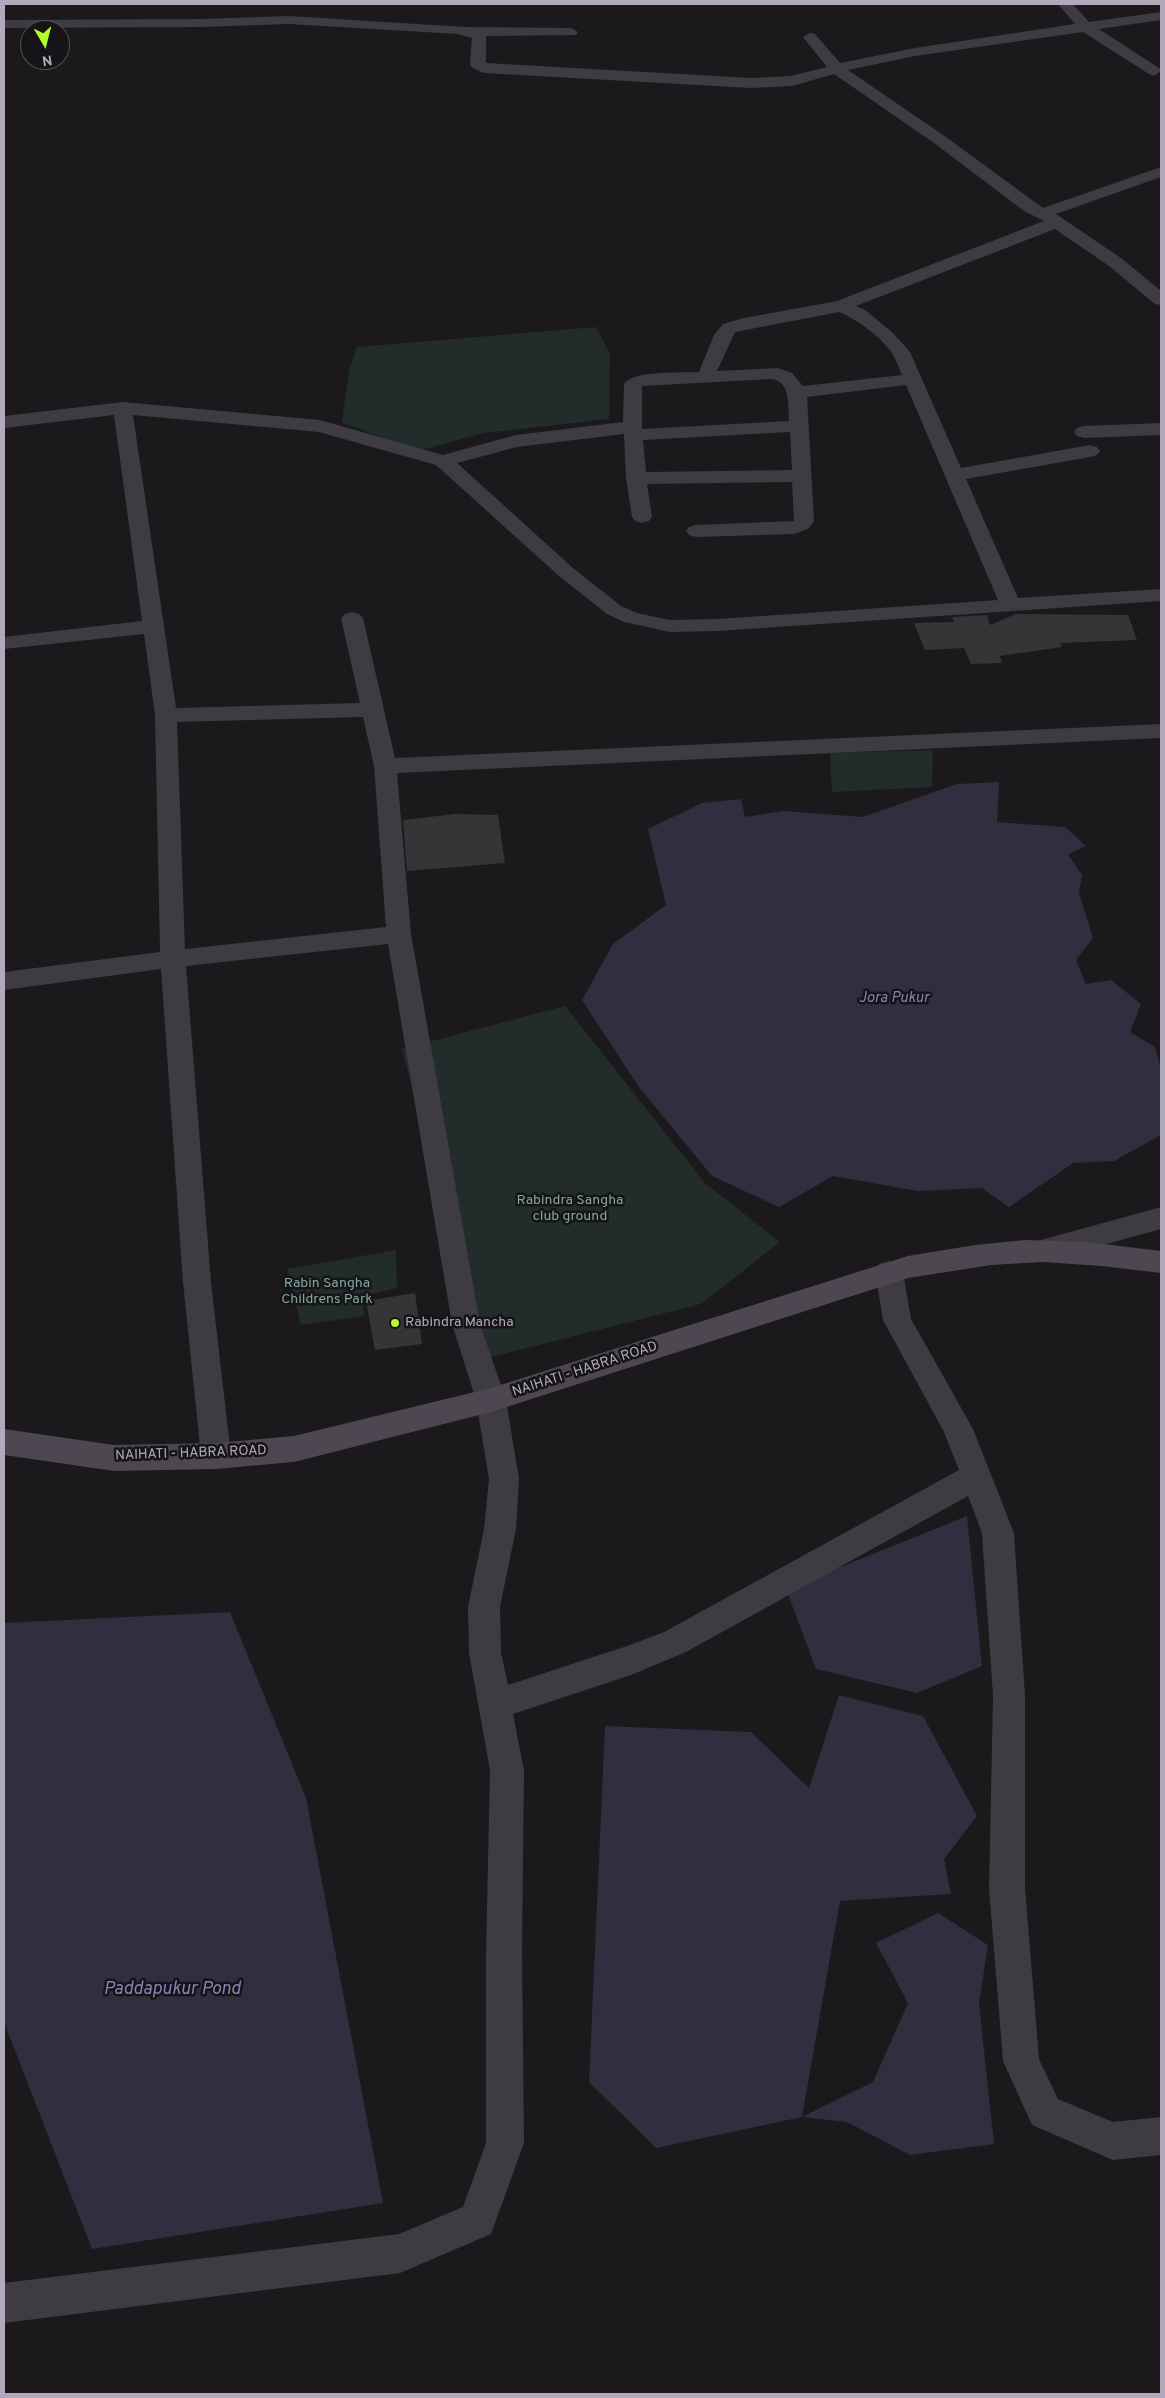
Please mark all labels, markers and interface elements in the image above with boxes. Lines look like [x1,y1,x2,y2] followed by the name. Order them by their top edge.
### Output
[20,20,70,70] north arrow
[41,50,53,68] text: N
[859,990,929,1008] water label: Jora Pukur
[517,1193,623,1226] park label: Rabindra Sangha club ground
[281,1276,373,1308] park label: Rabin Sangha Childrens Park
[405,1315,514,1331] place label: Rabindra Mancha
[389,1317,401,1329] marker: Rabindra Mancha
[510,1339,660,1401] street label: NAIHATI - HABRA ROAD
[115,1443,267,1465] street label: NAIHATI - HABRA ROAD
[103,1979,241,2001] water label: Paddapukur Pond

